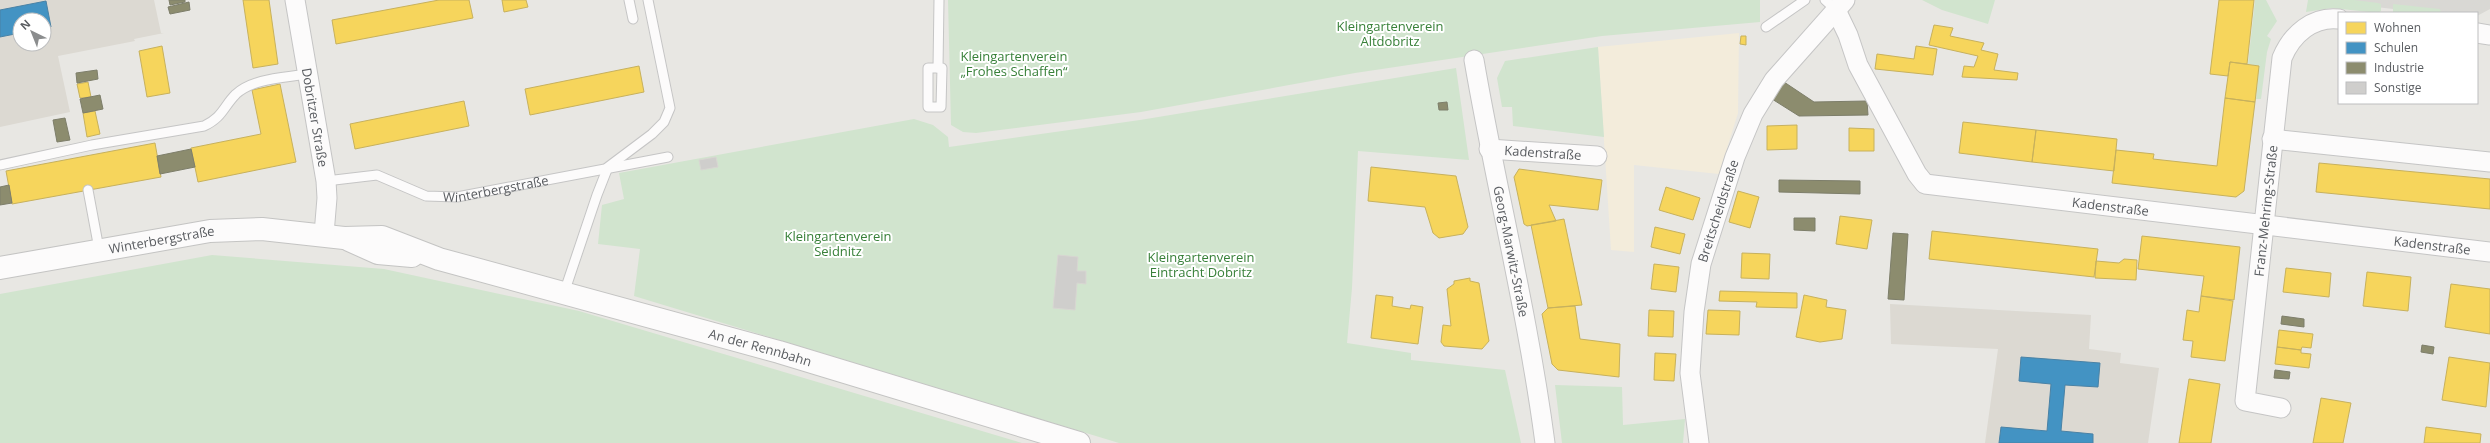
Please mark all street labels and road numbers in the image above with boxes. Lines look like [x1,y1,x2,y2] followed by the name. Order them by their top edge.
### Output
[298,66,332,168] street label: Dobritzer Straße
[1504,141,1582,164] street label: Kadenstraße
[2249,144,2282,277] street label: Franz-Mehring-Straße
[1693,157,1743,264] street label: Breitscheidstraße
[443,171,550,206] street label: Winterbergstraße
[1489,184,1533,319] street label: Georg-Marwitz-Straße
[2071,193,2150,220] street label: Kadenstraße
[107,222,215,258] street label: Winterbergstraße
[2393,231,2472,259] street label: Kadenstraße
[707,324,814,370] street label: An der Rennbahn

